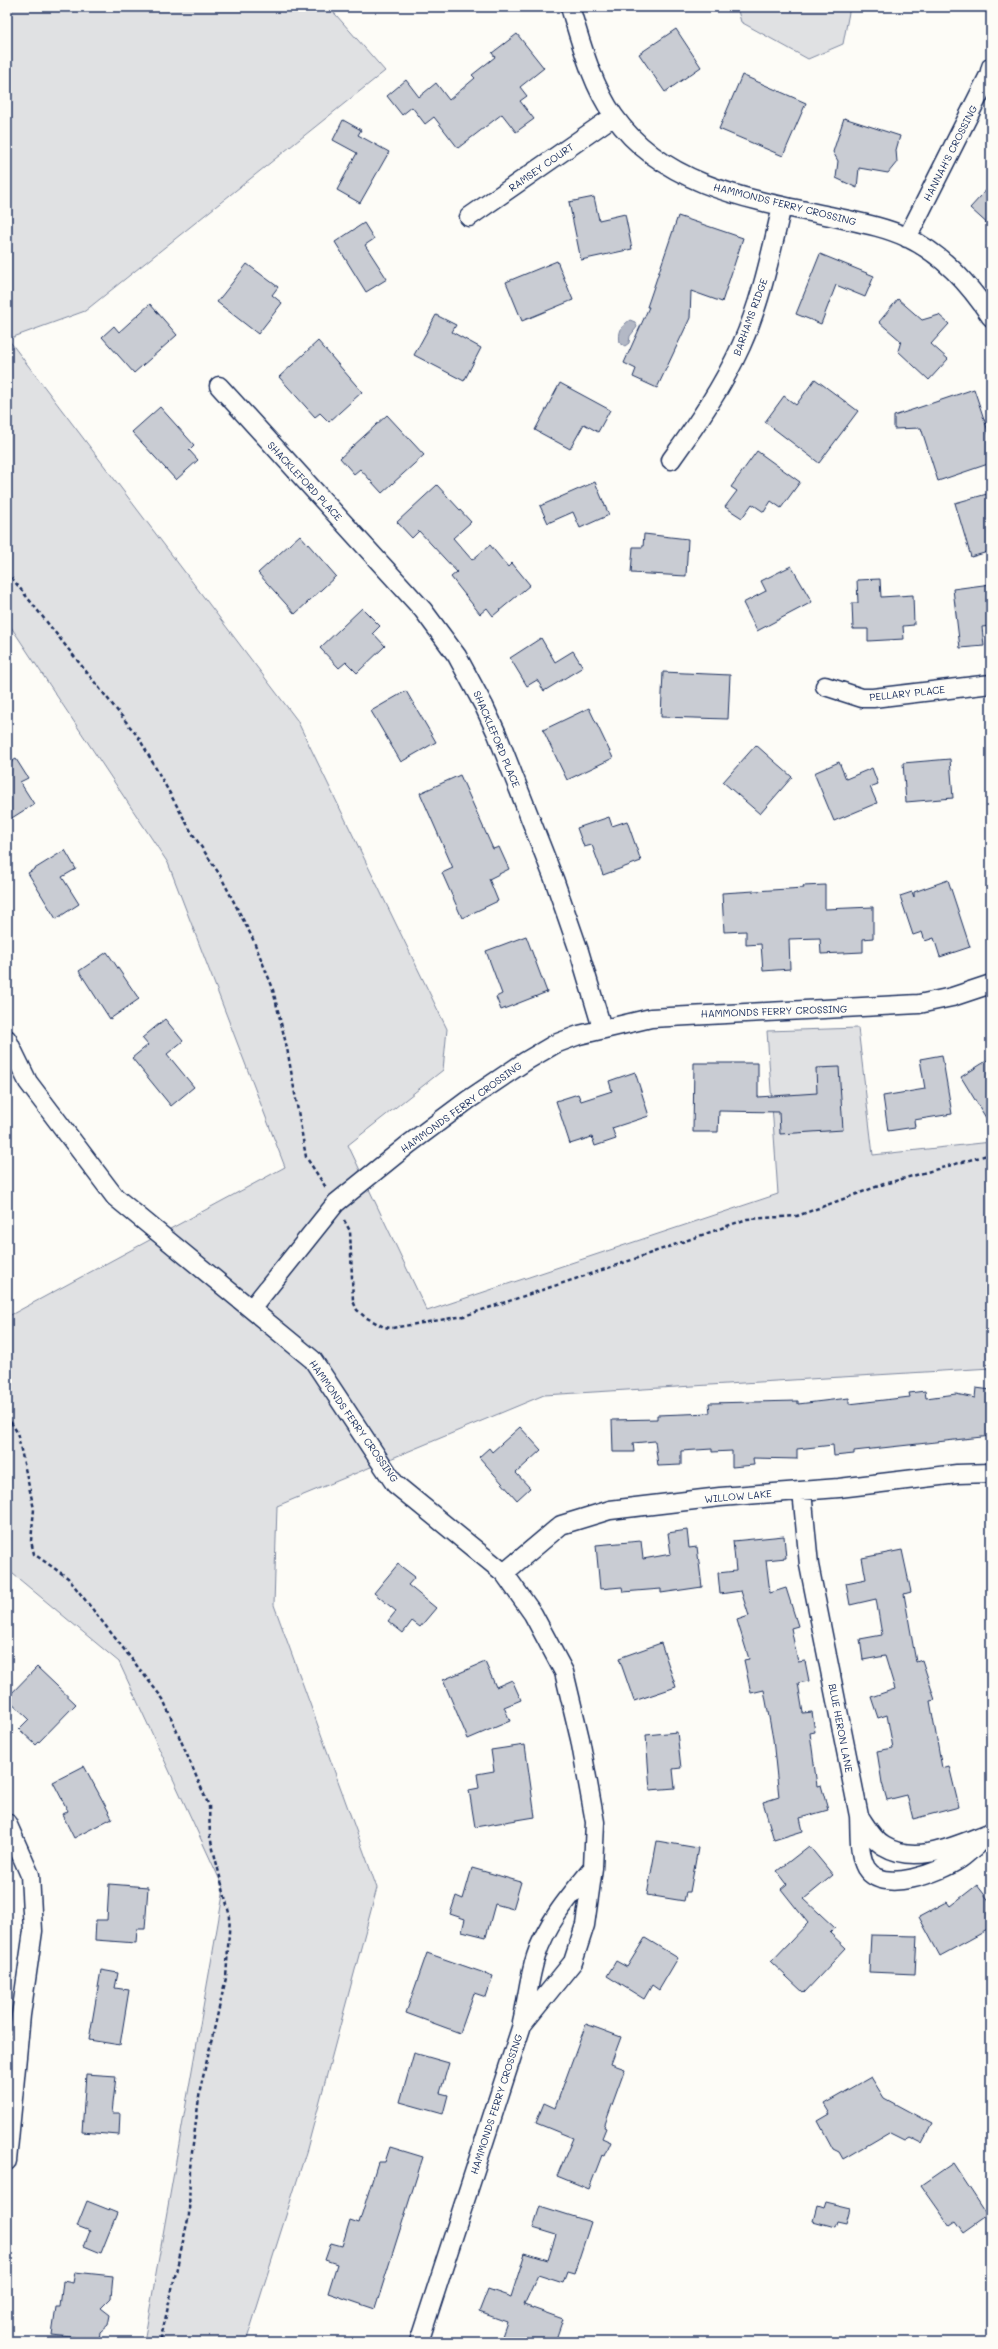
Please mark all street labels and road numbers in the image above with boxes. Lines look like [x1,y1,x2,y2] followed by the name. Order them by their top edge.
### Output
[920,102,981,203] street label: HANNAH'S CROSSING
[506,139,577,195] street label: RAMSEY COURT
[712,179,858,229] street label: HAMMONDS FERRY CROSSING
[730,276,771,358] street label: BARHAMS RIDGE
[264,438,346,524] street label: SHACKLEFORD PLACE
[868,682,946,704] street label: PELLARY PLACE
[470,688,524,790] street label: SHACKLEFORD PLACE
[700,1001,848,1021] street label: HAMMONDS FERRY CROSSING
[398,1058,525,1156] street label: HAMMONDS FERRY CROSSING
[306,1357,402,1486] street label: HAMMONDS FERRY CROSSING
[704,1486,773,1506] street label: WILLOW LAKE
[826,1682,857,1774] street label: BLUE HERON LANE
[467,2031,526,2176] street label: HAMMONDS FERRY CROSSING

